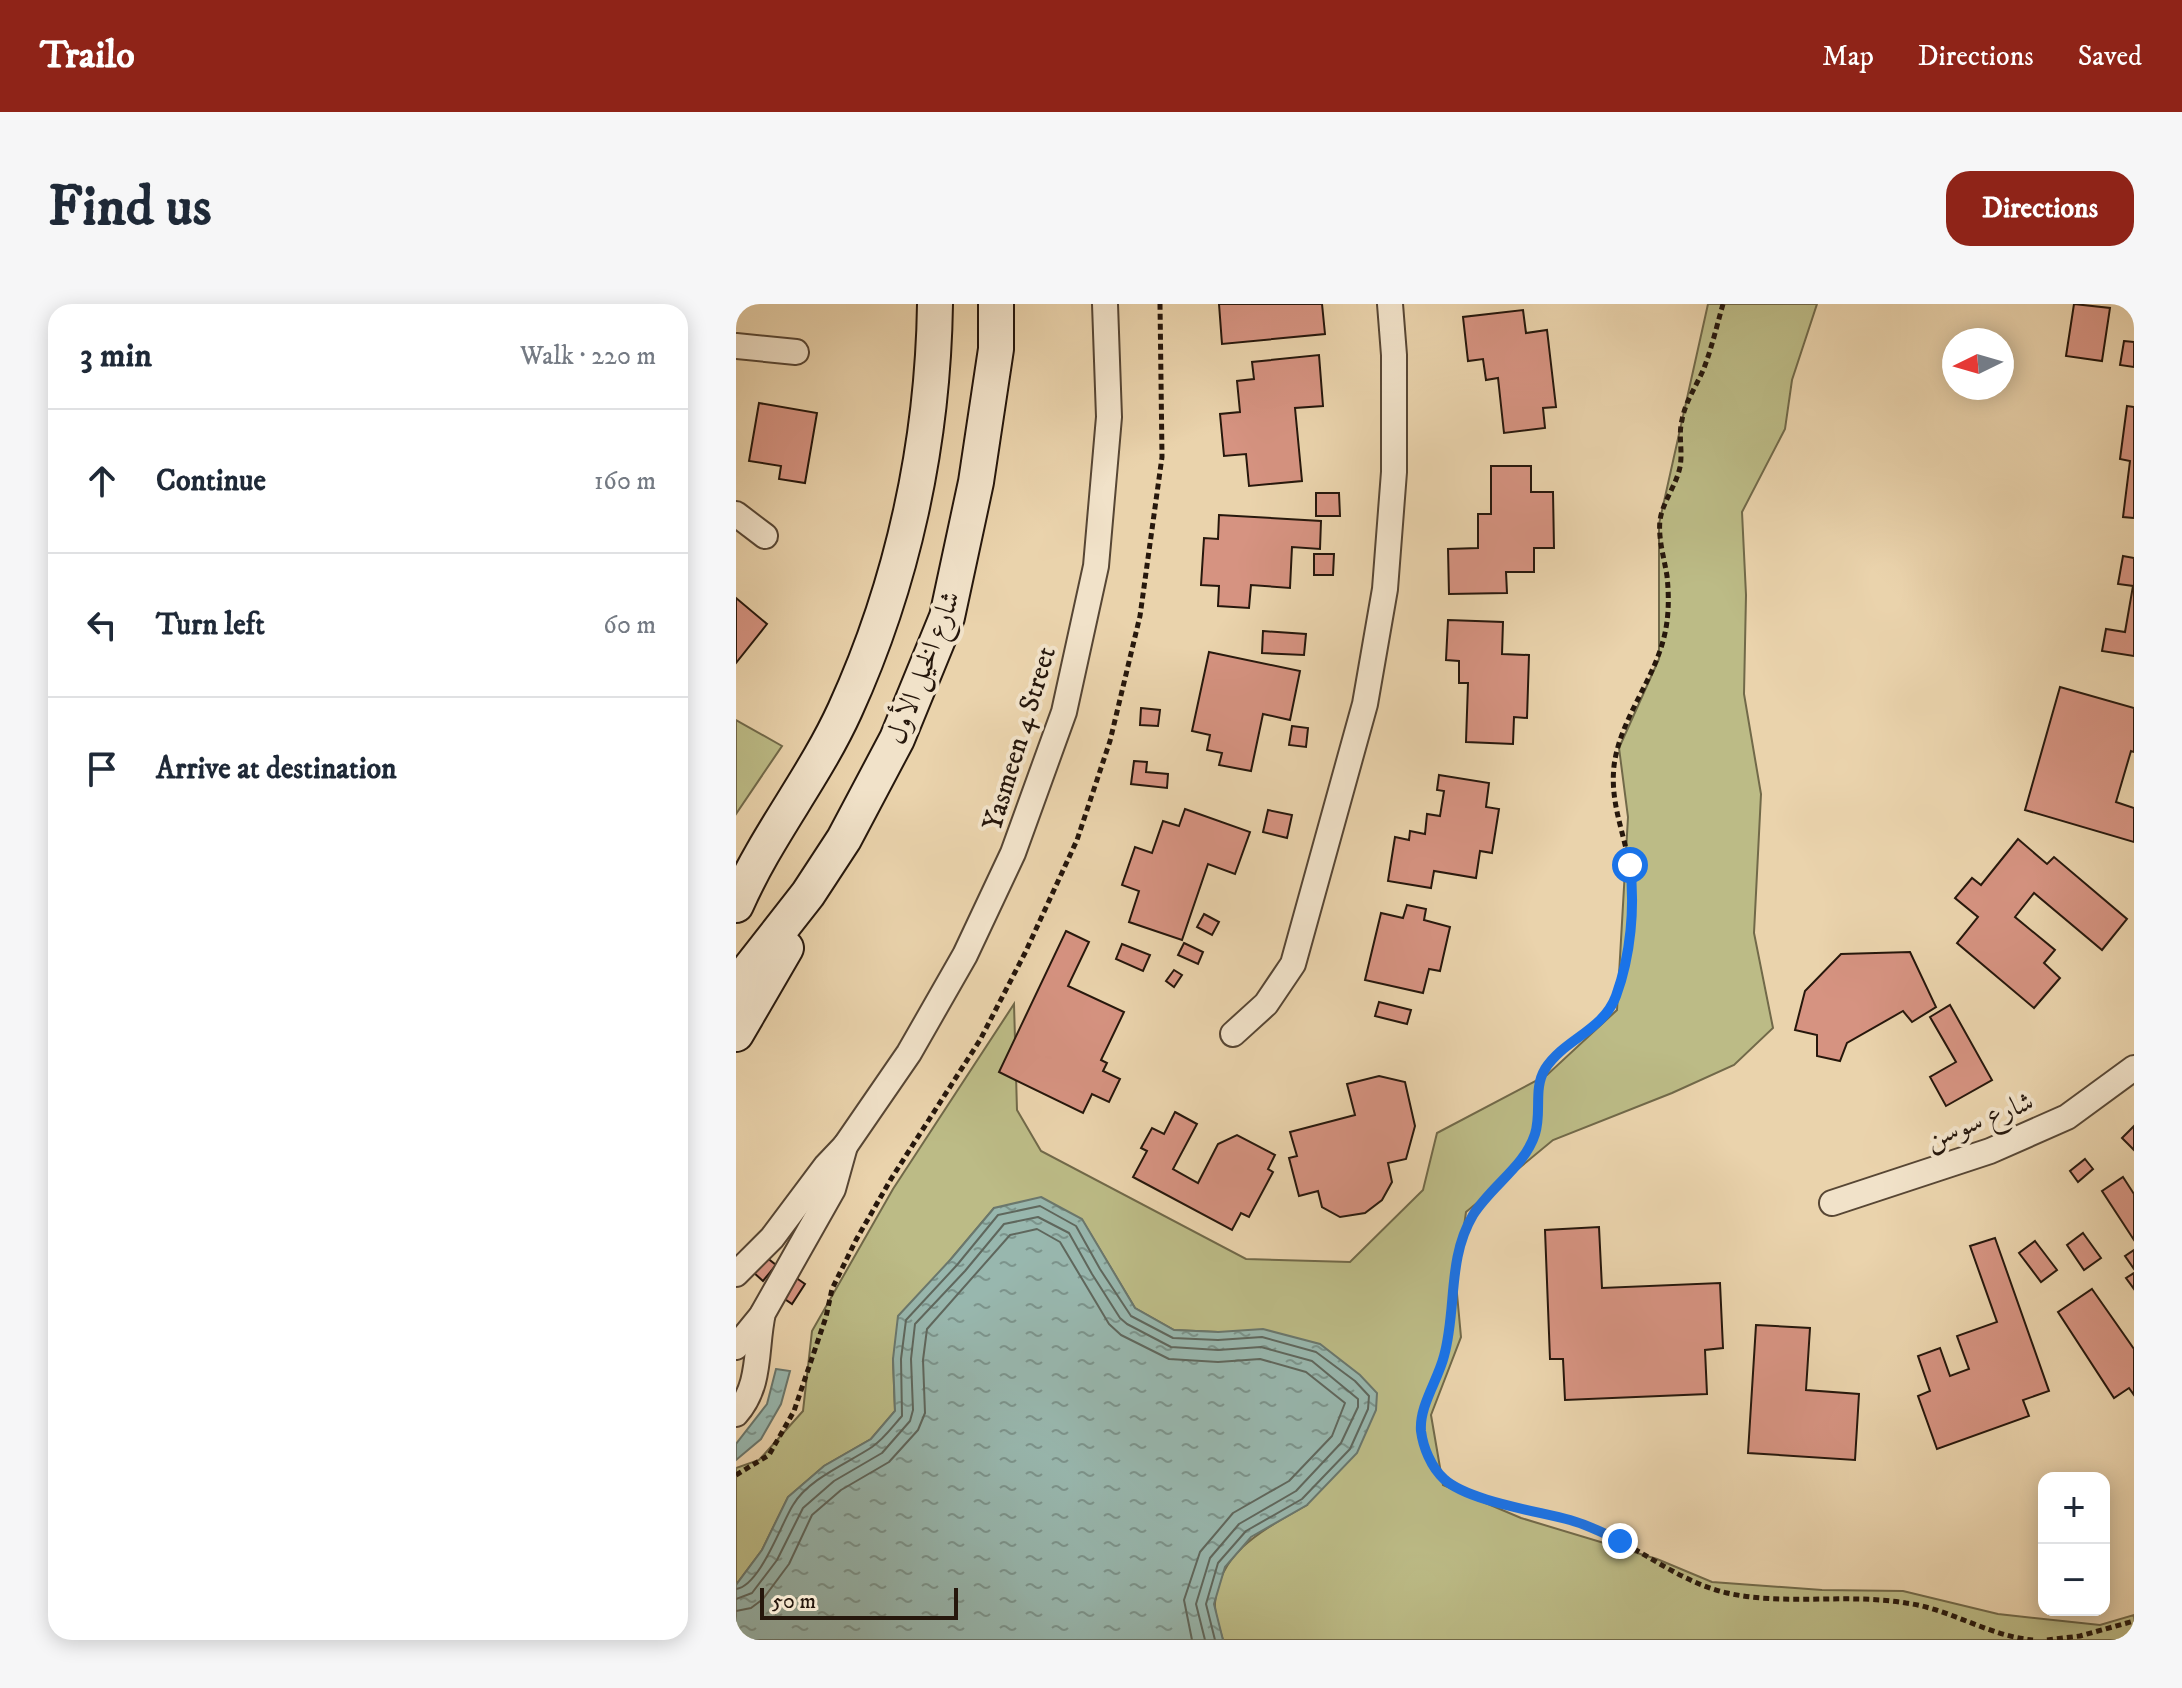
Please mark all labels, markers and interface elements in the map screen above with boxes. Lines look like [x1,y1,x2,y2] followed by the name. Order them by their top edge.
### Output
[40,32,135,80] text: Trailo
[1822,39,1874,74] text: Map
[1918,39,2034,74] text: Directions
[2078,39,2142,74] text: Saved
[1946,171,2134,246] button: Directions
[48,173,212,243] text: Find us
[1942,328,2014,400] north arrow
[80,335,152,377] text: 3 min
[520,340,656,373] text: Walk · 220 m
[80,459,124,503] icon: ahead
[156,463,266,500] text: Continue
[594,465,656,498] text: 160 m
[876,585,973,751] street label: شارع الخيل الأول
[80,603,124,647] icon: left
[156,607,265,644] text: Turn left
[603,609,656,642] text: 60 m
[975,642,1064,835] street label: Yasmeen 4 Street
[80,747,124,791] icon: arrive
[156,751,397,788] text: Arrive at destination
[1612,847,1648,883] route start
[1920,1084,2040,1162] street label: شارع سوسن
[2038,1472,2110,1616] map controls
[2038,1472,2110,1544] button: +
[1602,1523,1638,1559] route end
[2038,1544,2110,1616] button: −
[760,1584,958,1620] scale bar
[772,1588,816,1615] text: 50 m

